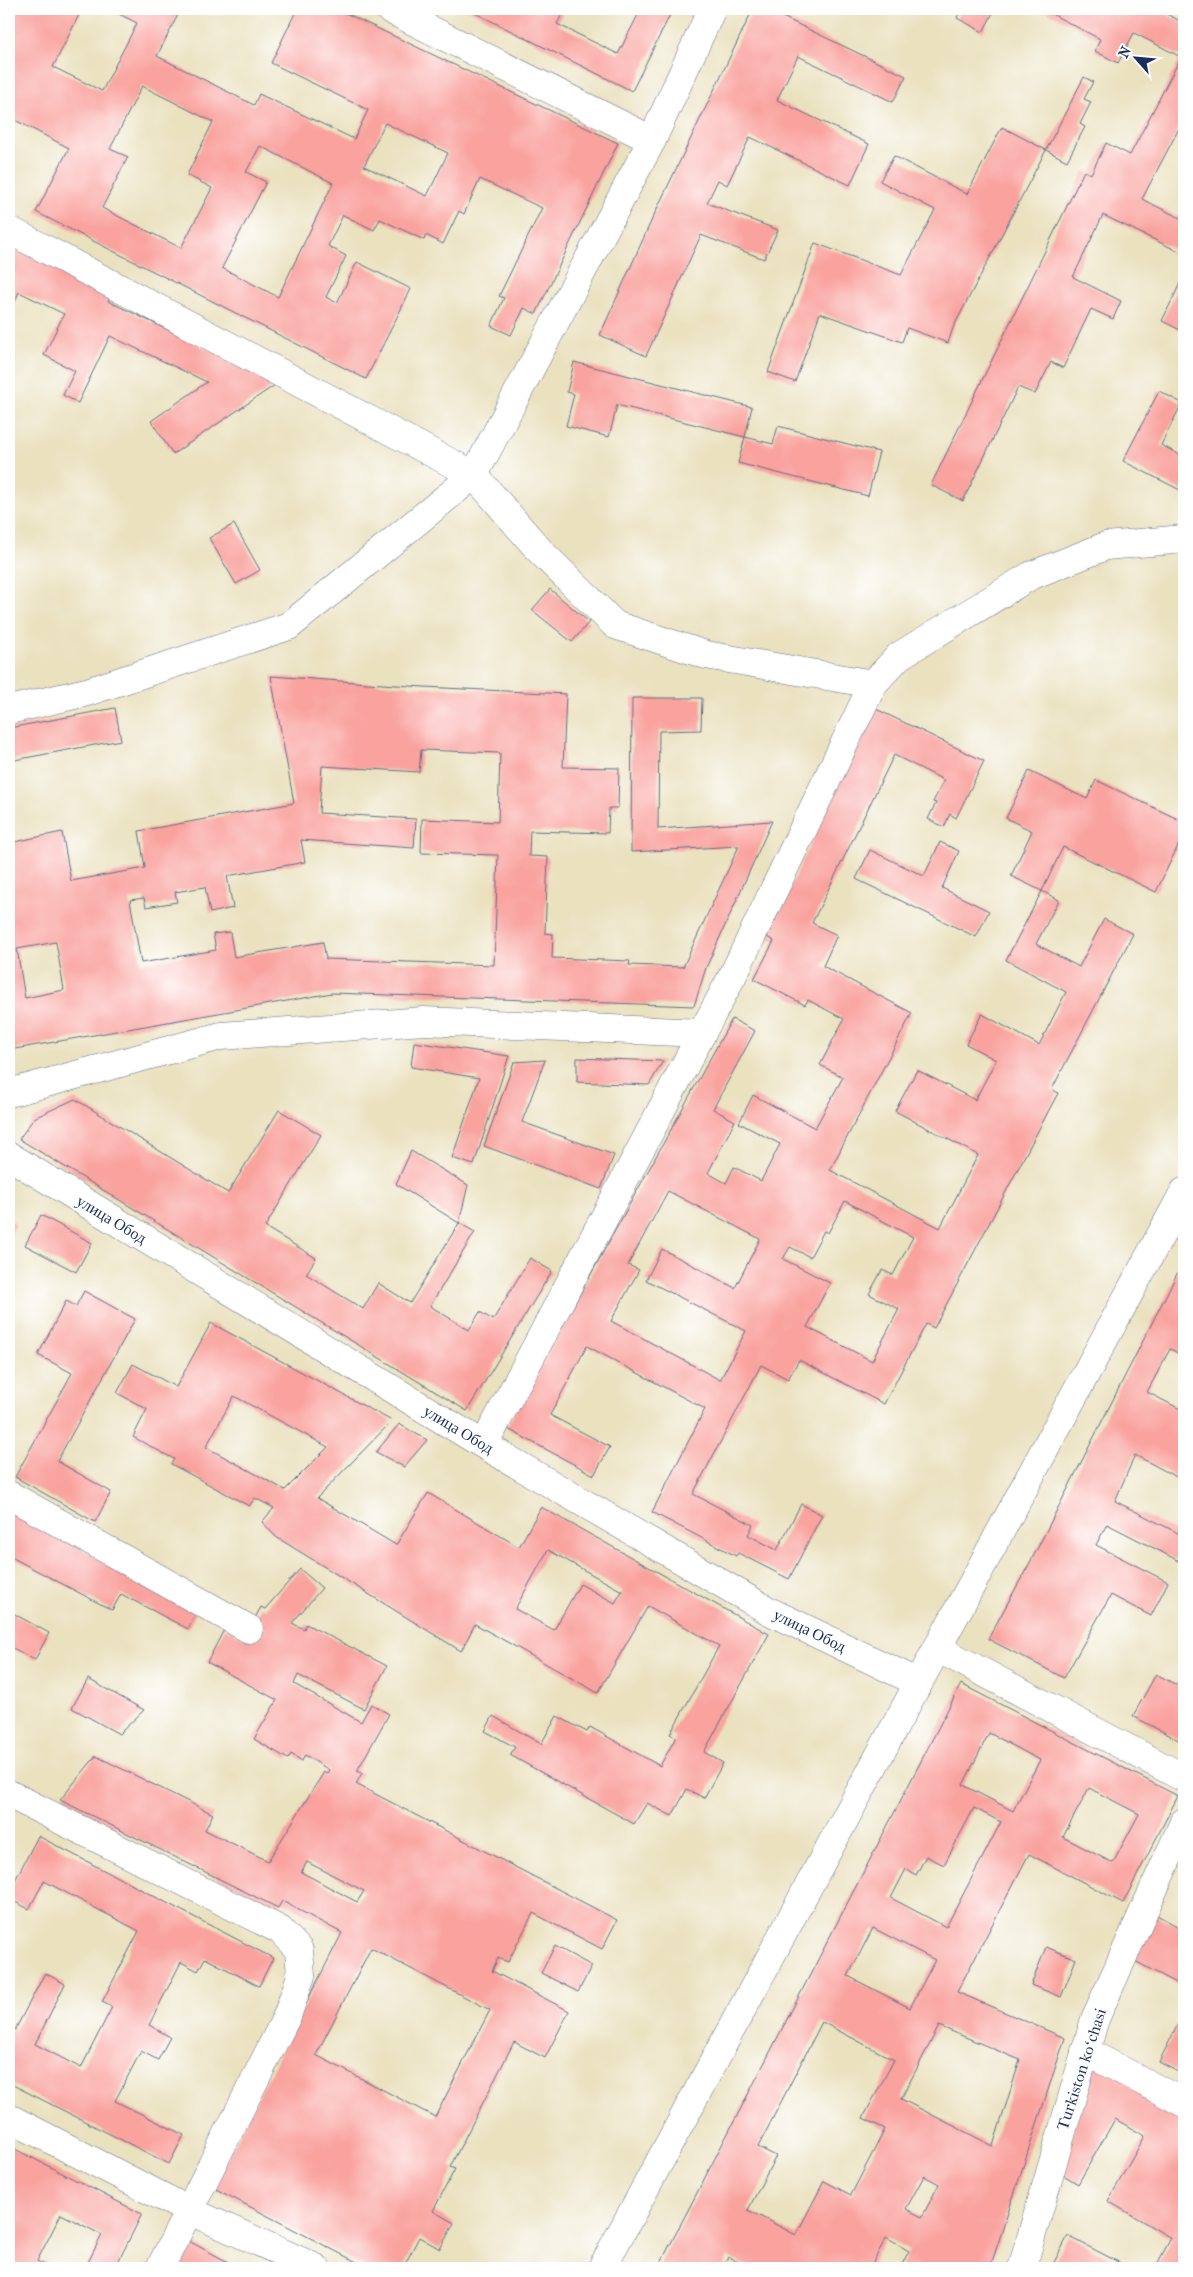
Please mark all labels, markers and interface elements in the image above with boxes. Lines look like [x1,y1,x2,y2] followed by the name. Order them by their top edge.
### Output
[1110,32,1160,82] north arrow
[1115,43,1135,61] text: N
[73,1191,150,1248] street label: улица Обод
[420,1401,497,1458] street label: улица Обод
[770,1605,849,1656] street label: улица Обод
[1053,2006,1110,2132] street label: Turkiston koʻchasi

